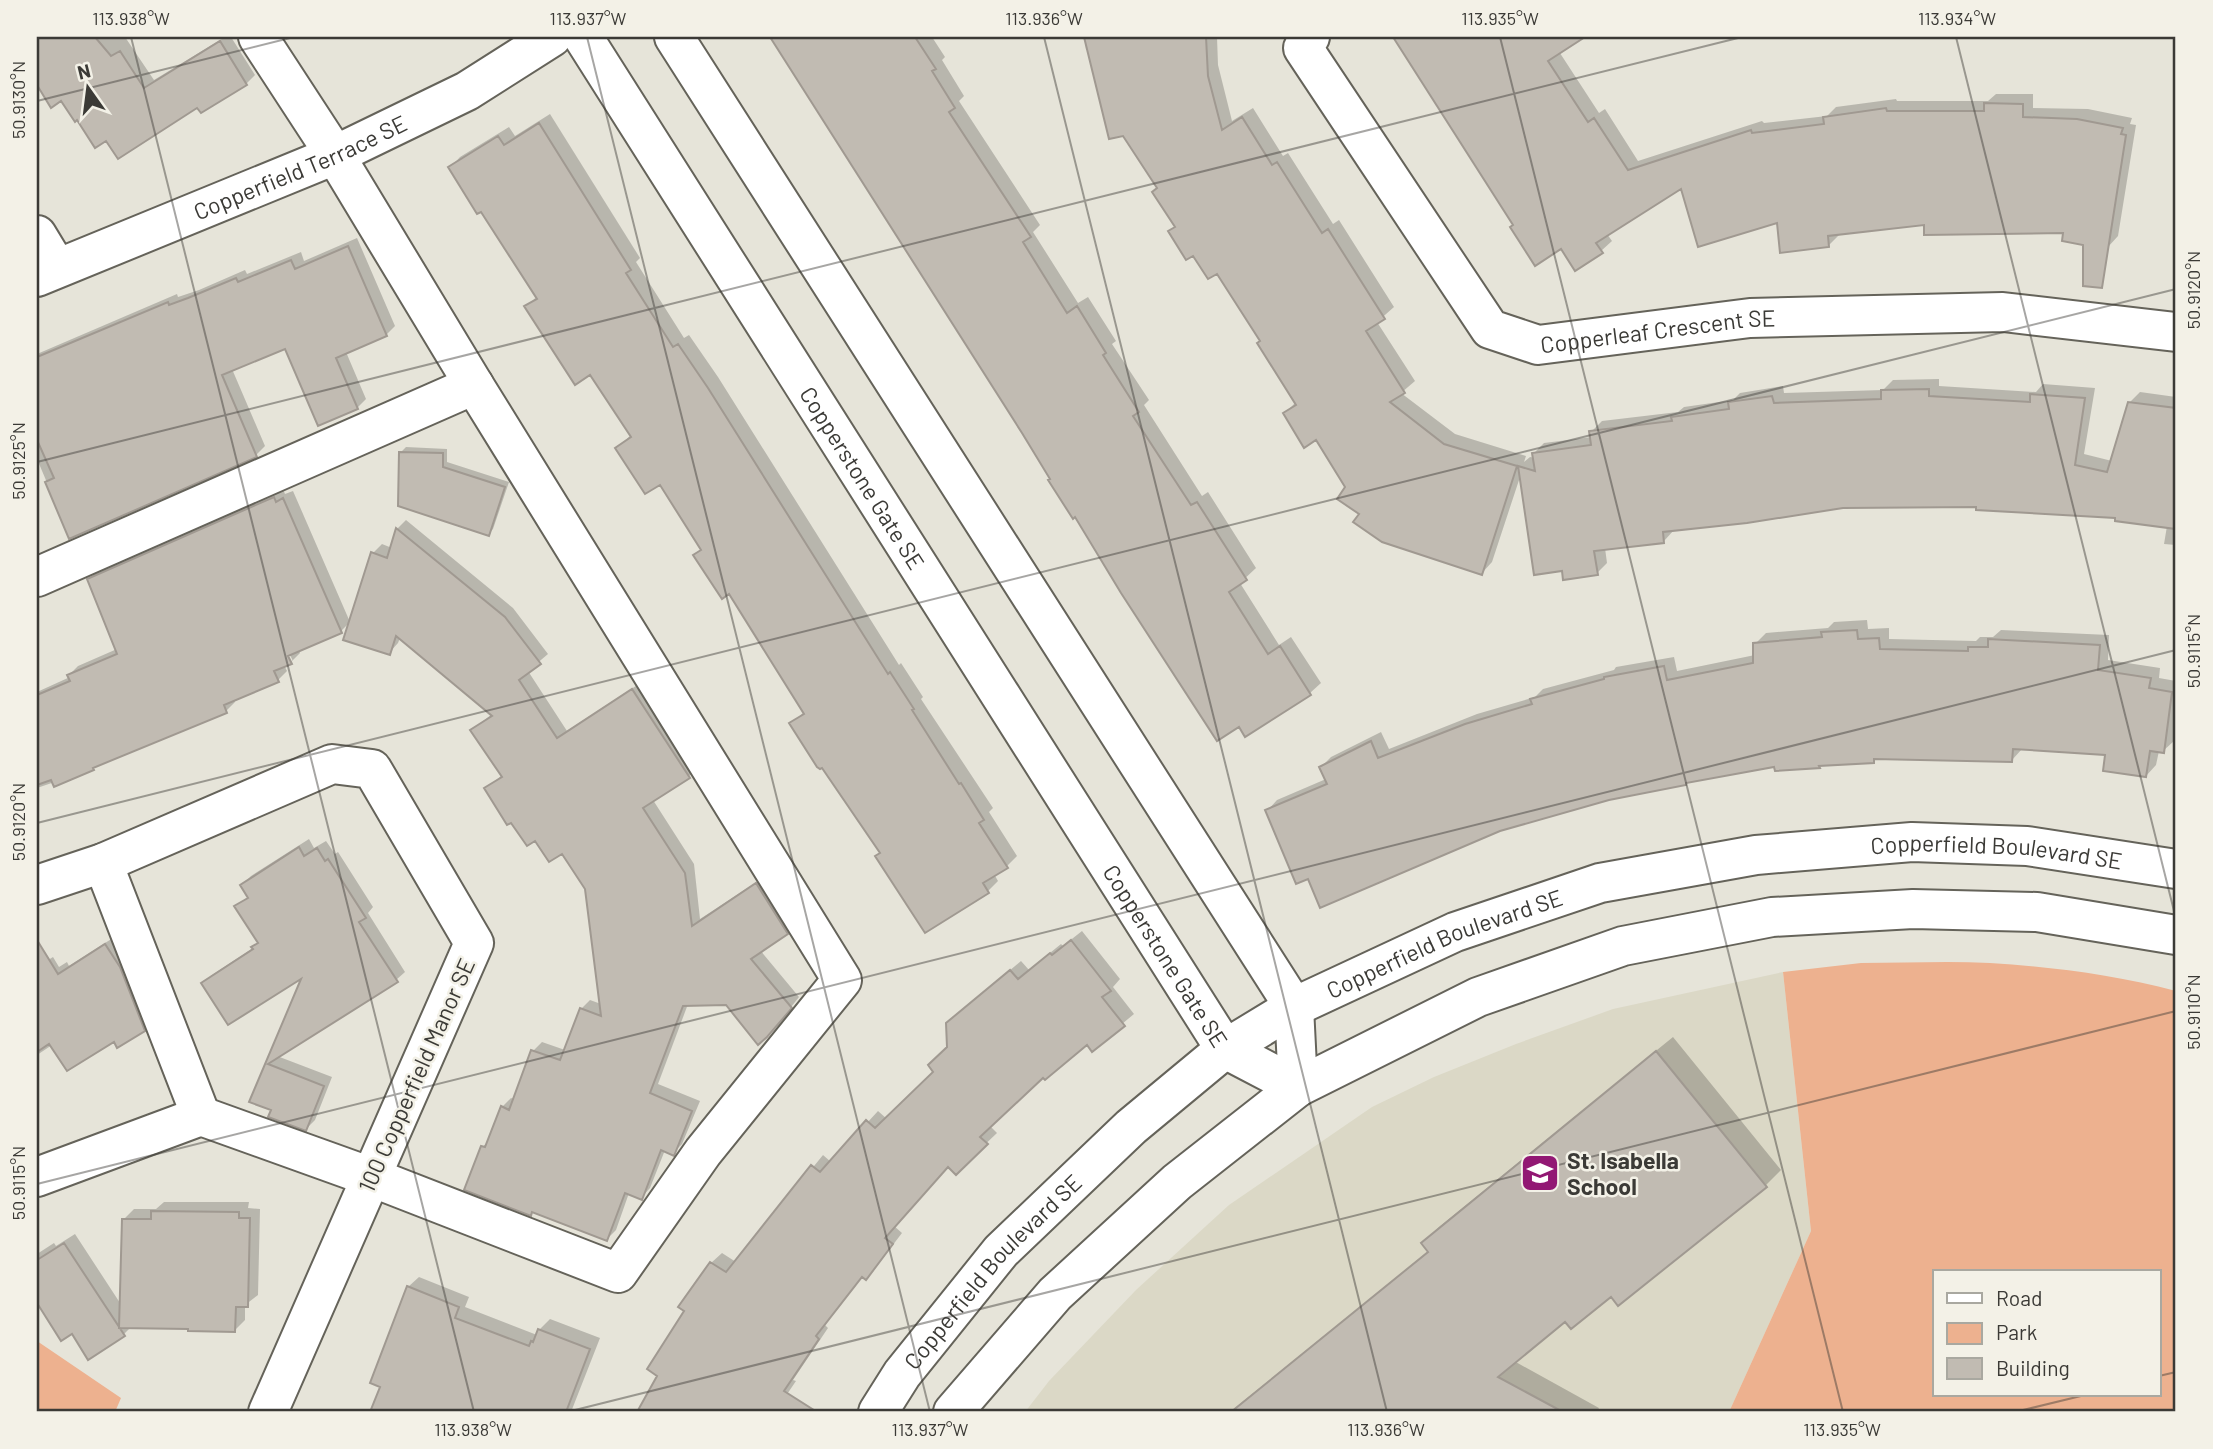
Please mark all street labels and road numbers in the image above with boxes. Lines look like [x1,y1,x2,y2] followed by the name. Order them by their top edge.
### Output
[189,108,411,225] street label: Copperfield Terrace SE
[1539,303,1776,359] street label: Copperleaf Crescent SE
[794,381,931,574] street label: Copperstone Gate SE
[1869,828,2124,875] street label: Copperfield Boulevard SE
[1097,859,1234,1052] street label: Copperstone Gate SE
[1322,883,1566,1004] street label: Copperfield Boulevard SE
[352,954,480,1196] street label: 100 Copperfield Manor SE
[898,1168,1087,1375] street label: Copperfield Boulevard SE

